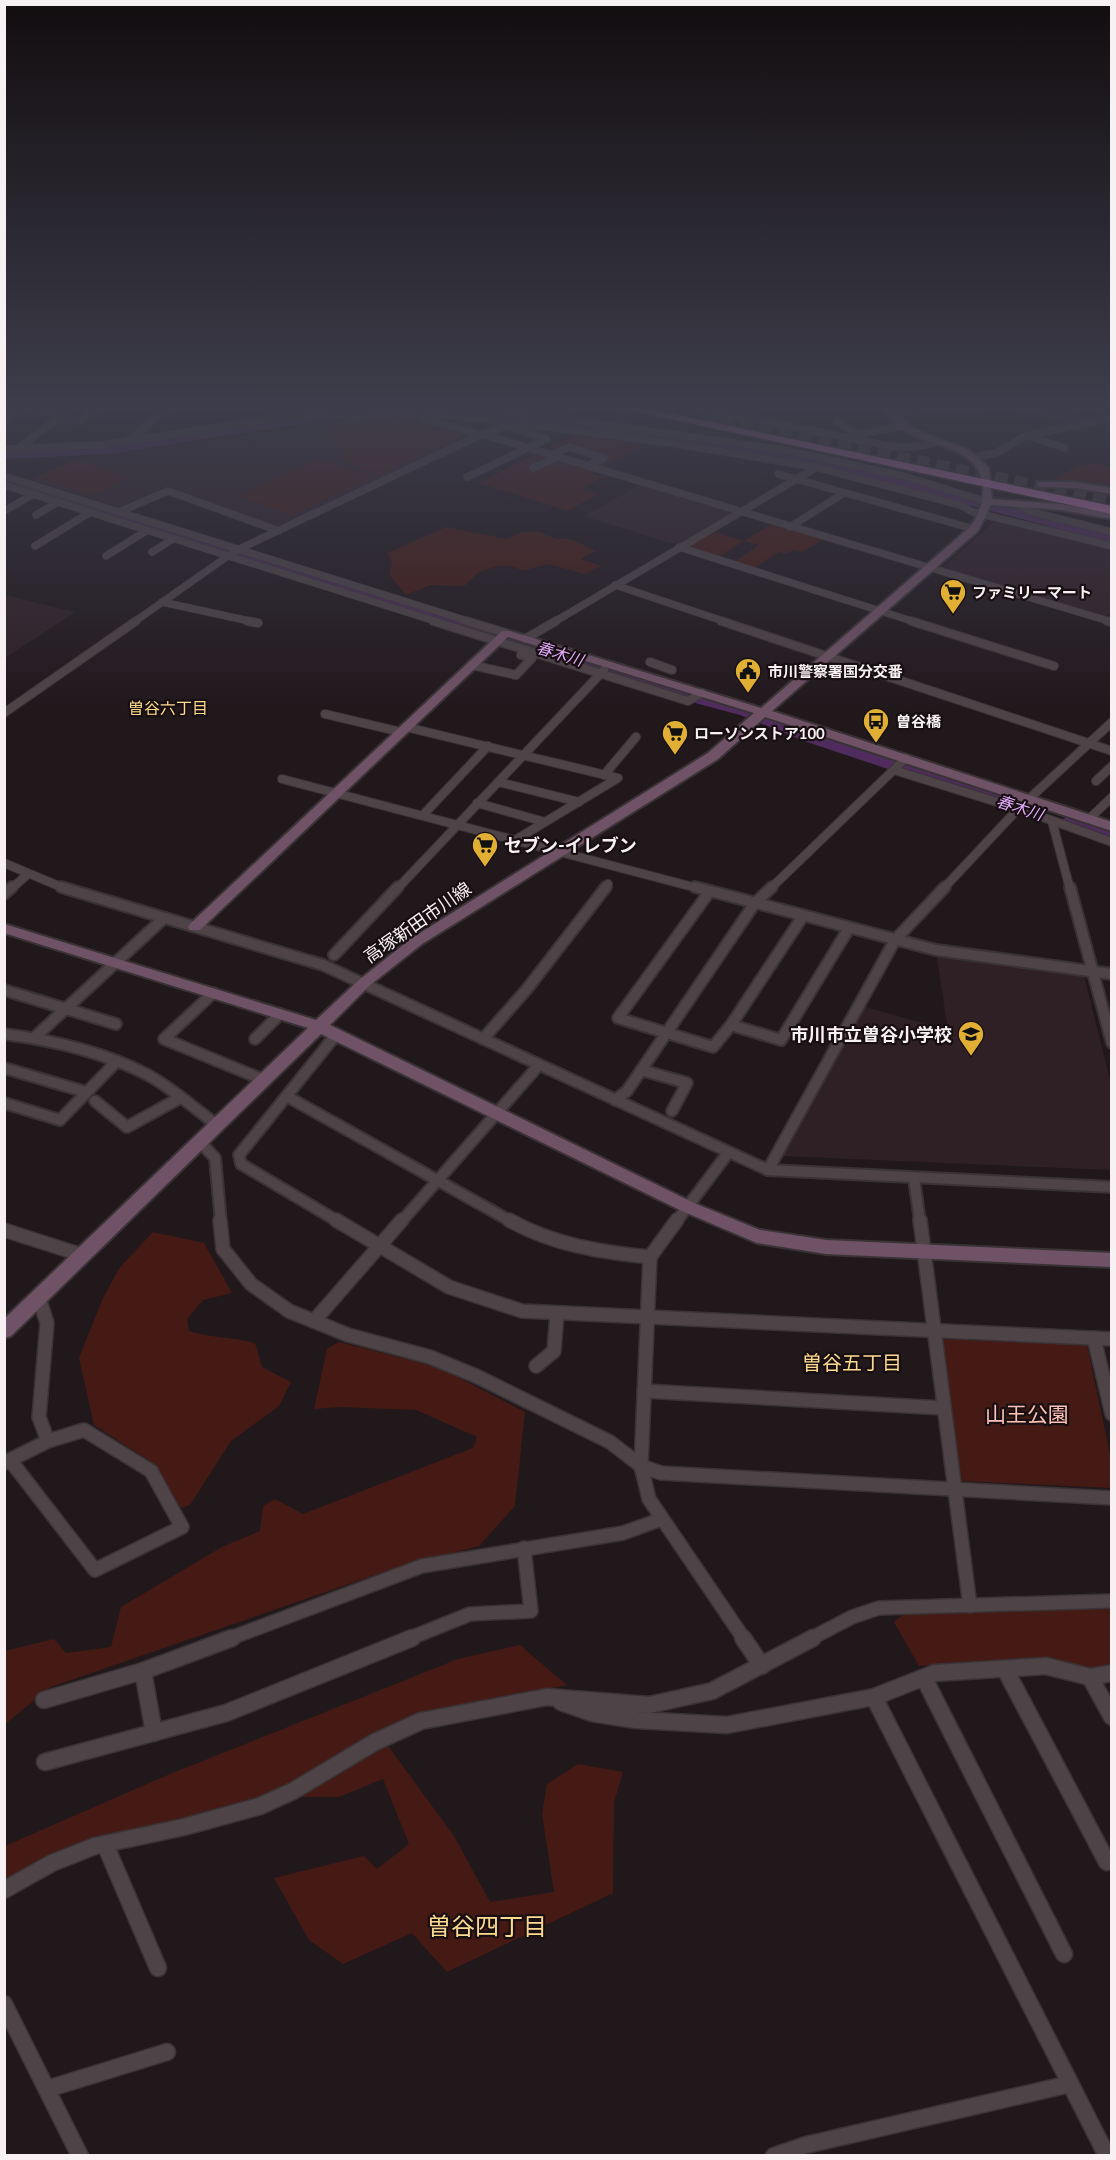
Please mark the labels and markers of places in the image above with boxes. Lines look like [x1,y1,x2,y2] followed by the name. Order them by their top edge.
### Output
[938,577,968,615] supermarket icon: ファミリーマート
[972,583,1092,601] place label: ファミリーマート
[733,656,763,694] public building icon: 市川警察署国分交番
[768,662,903,680] place label: 市川警察署国分交番
[861,706,891,744] bus stop icon: 曽谷橋
[896,712,942,730] place label: 曽谷橋
[660,718,690,756] supermarket icon: ローソンストア100
[694,724,825,742] place label: ローソンストア100
[470,830,500,868] supermarket icon: セブン-イレブン
[504,834,637,856] place label: セブン-イレブン
[956,1019,986,1057] school or university icon: 市川市立曽谷小学校
[790,1023,952,1045] place label: 市川市立曽谷小学校

